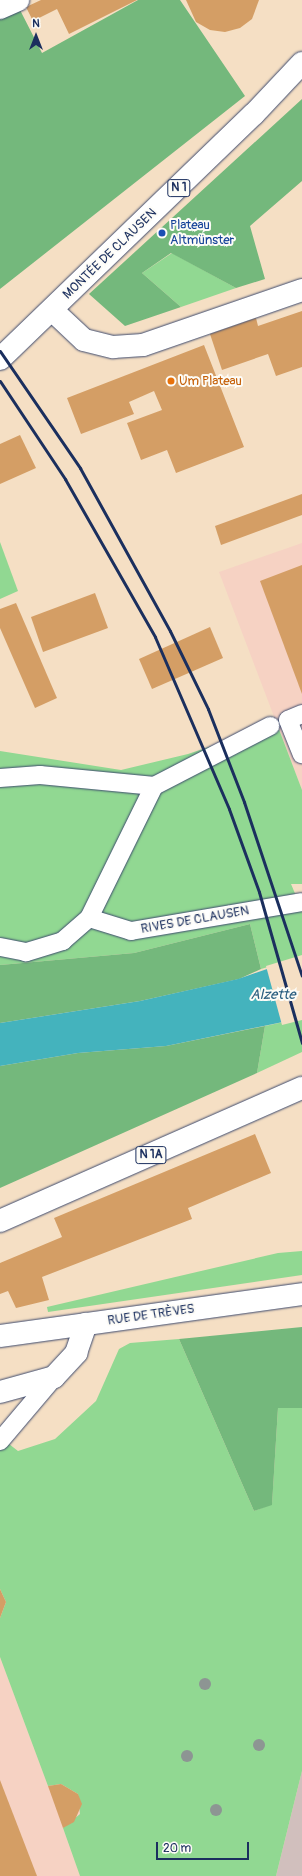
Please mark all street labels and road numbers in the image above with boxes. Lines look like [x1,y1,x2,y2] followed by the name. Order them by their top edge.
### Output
[167,178,191,198] road number: N 1
[60,205,160,303] street label: MONTÉE DE CLAUSEN
[140,903,250,937] street label: RIVES DE CLAUSEN
[135,1145,167,1165] road number: N 1A
[107,1301,195,1329] street label: RUE DE TRÈVES

